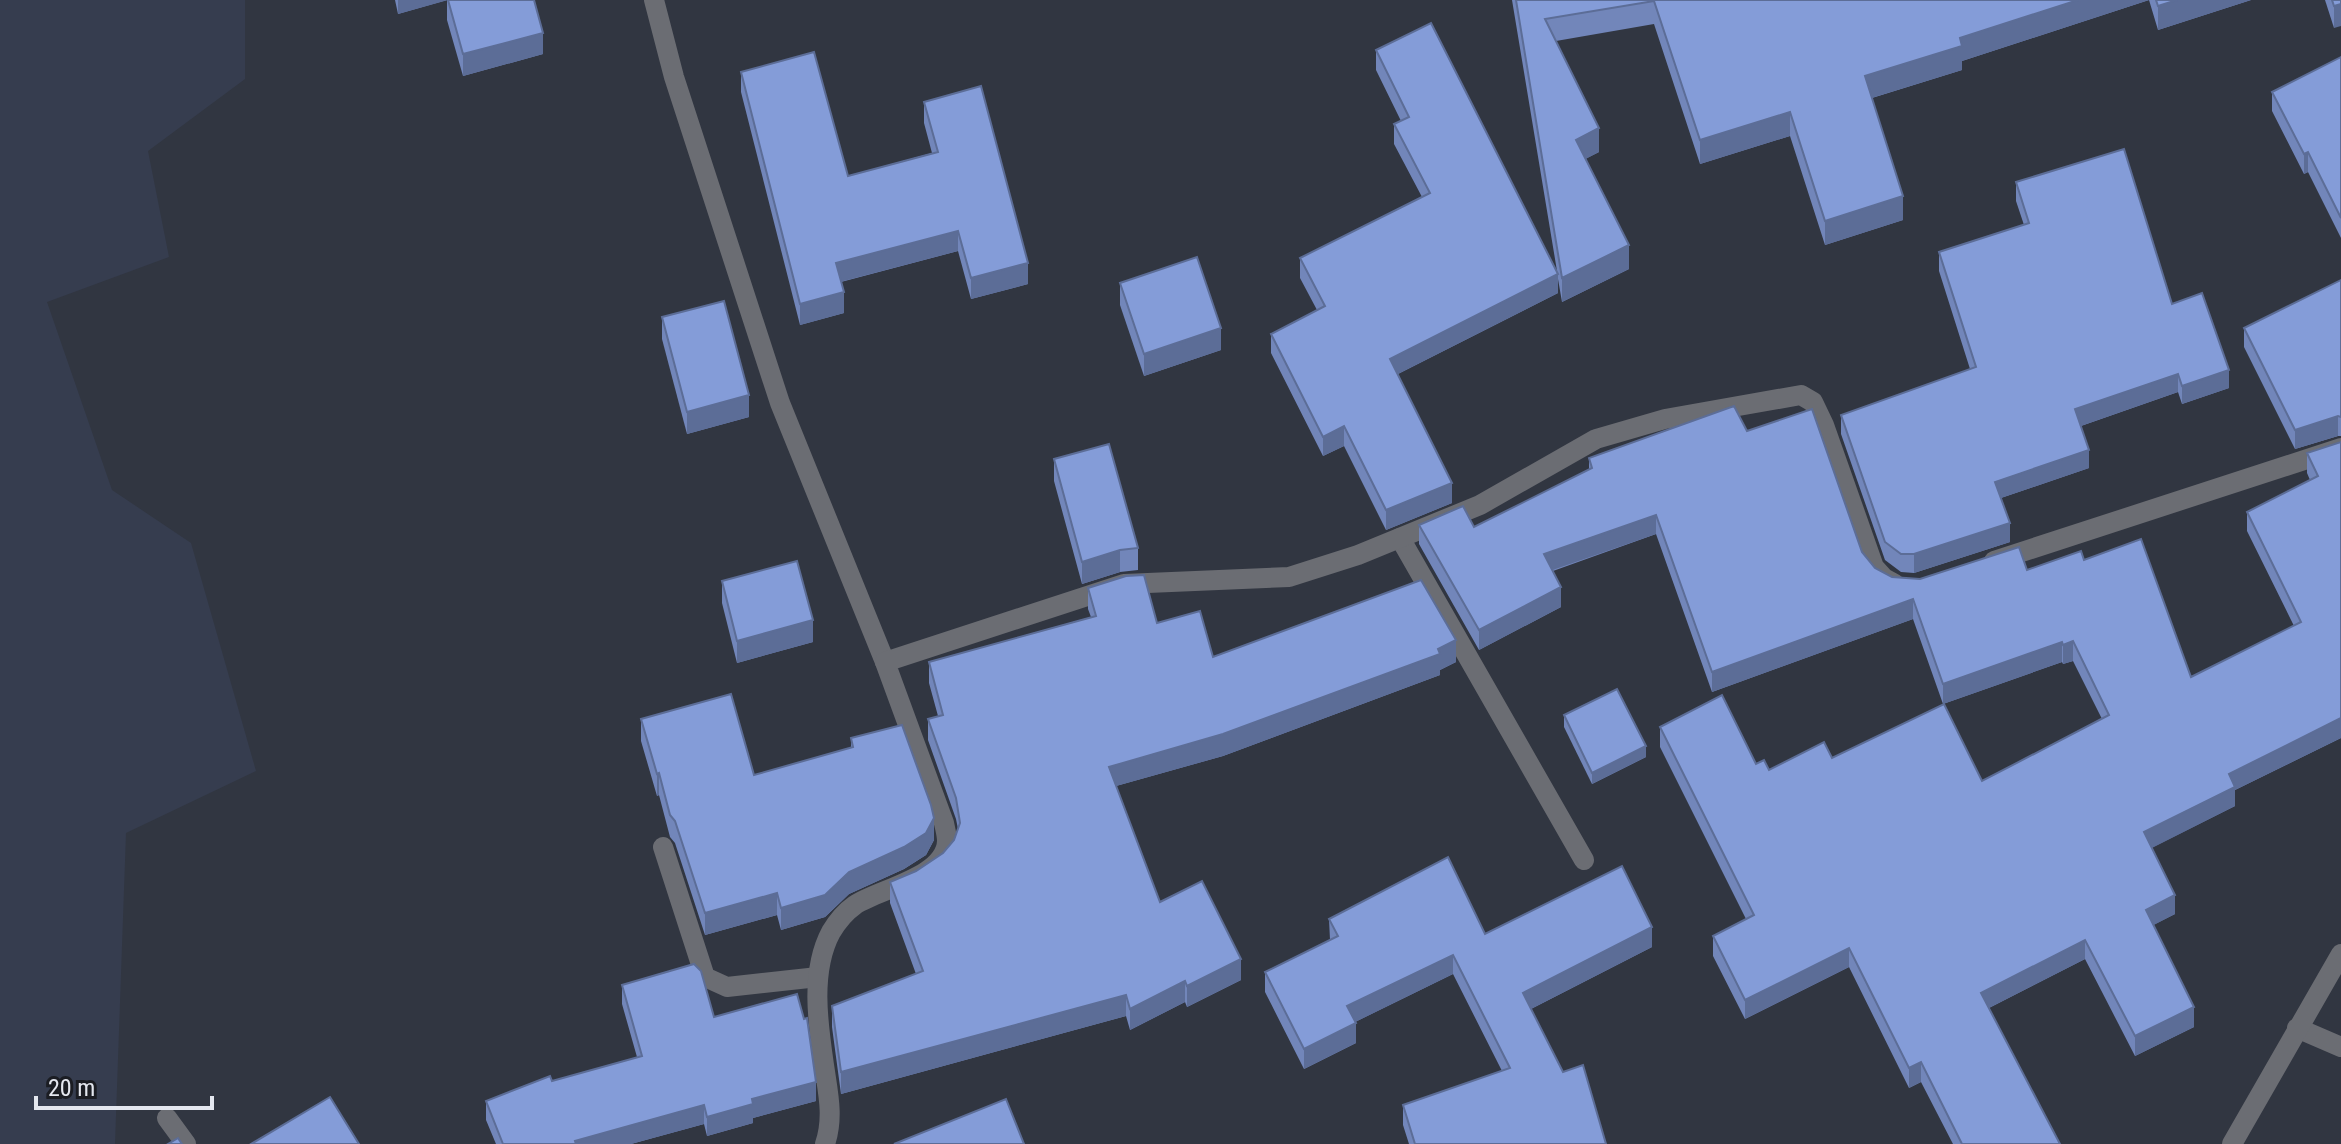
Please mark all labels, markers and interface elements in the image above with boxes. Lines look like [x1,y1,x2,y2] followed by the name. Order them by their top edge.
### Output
[36,1060,212,1110] scale bar
[48,1074,95,1102] text: 20 m

